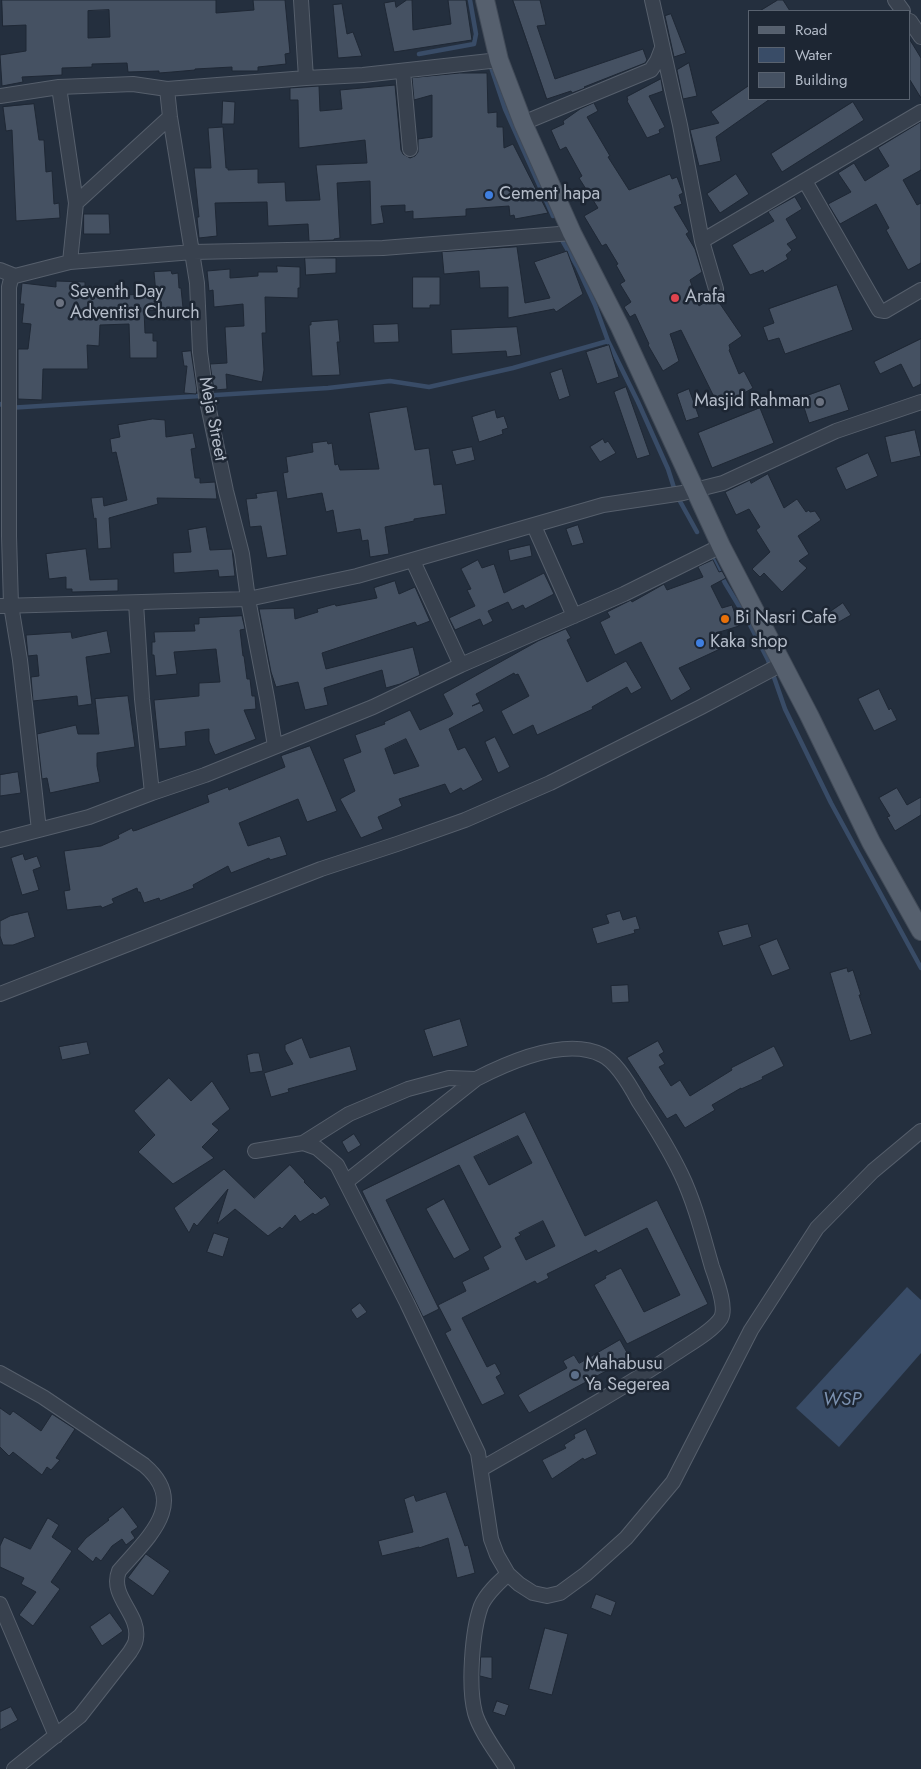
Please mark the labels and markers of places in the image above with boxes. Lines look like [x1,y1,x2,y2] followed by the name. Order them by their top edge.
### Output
[499,184,600,206] place label: Cement hapa
[483,189,495,201] marker: Cement hapa
[70,282,200,324] place label: Seventh Day Adventist Church
[685,287,726,309] place label: Arafa
[669,292,681,304] marker: Arafa
[54,297,66,309] marker: Seventh Day Adventist Church
[694,391,810,413] place label: Masjid Rahman
[814,396,826,408] marker: Masjid Rahman
[735,608,837,630] place label: Bi Nasri Cafe
[719,613,731,625] marker: Bi Nasri Cafe
[710,632,788,654] place label: Kaka shop
[694,637,706,649] marker: Kaka shop
[585,1354,670,1396] place label: Mahabusu Ya Segerea
[569,1369,581,1381] marker: Mahabusu Ya Segerea

